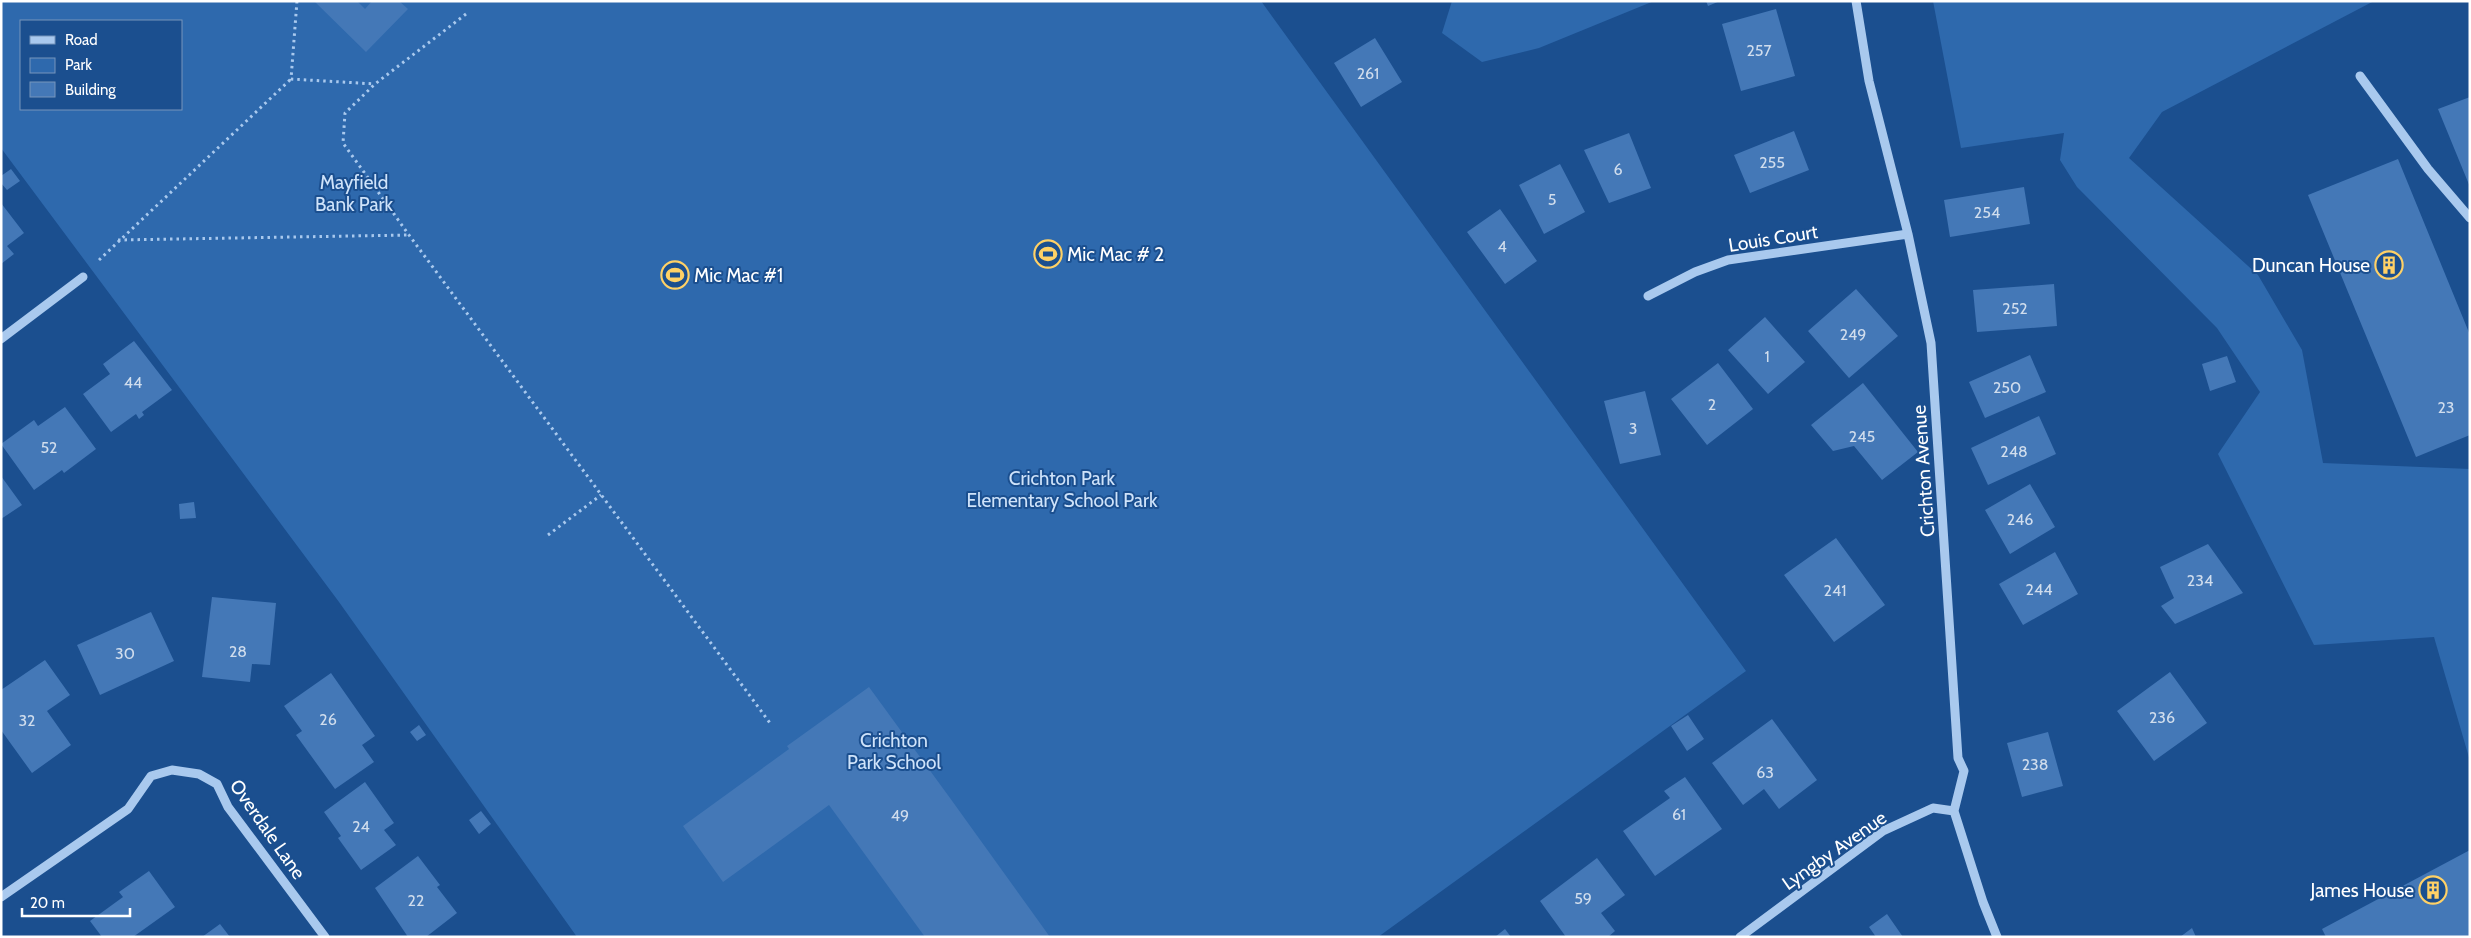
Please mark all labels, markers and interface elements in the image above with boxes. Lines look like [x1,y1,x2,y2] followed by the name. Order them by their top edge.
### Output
[20,20,182,110] legend
[65,31,98,49] text: Road
[1746,41,1772,60] house number: 257
[65,56,92,74] text: Park
[1357,64,1379,83] house number: 261
[65,81,116,99] text: Building
[1759,153,1785,172] house number: 255
[1613,160,1623,179] house number: 6
[315,171,394,216] park label: Mayfield Bank Park
[1548,190,1556,209] house number: 5
[1974,203,2000,222] house number: 254
[1727,220,1820,257] street label: Louis Court
[1497,237,1507,256] house number: 4
[1033,239,1063,269] sports icon: Mic Mac # 2
[1067,243,1164,266] place label: Mic Mac # 2
[2374,250,2404,280] building icon: Duncan House
[2252,254,2370,277] place label: Duncan House
[660,260,690,290] sports icon: Mic Mac #1
[694,264,783,287] place label: Mic Mac #1
[2002,299,2028,318] house number: 252
[1840,325,1866,344] house number: 249
[1764,347,1770,366] house number: 1
[124,373,142,392] house number: 44
[1993,378,2021,397] house number: 250
[1708,395,1716,414] house number: 2
[2437,398,2455,417] house number: 23
[1907,404,1940,538] street label: Crichton Avenue
[1629,419,1637,438] house number: 3
[1849,427,1875,446] house number: 245
[40,438,58,457] house number: 52
[2000,442,2028,461] house number: 248
[967,467,1158,512] park label: Crichton Park Elementary School Park
[2007,510,2033,529] house number: 246
[2187,571,2213,590] house number: 234
[2026,580,2052,599] house number: 244
[1824,581,1846,600] house number: 241
[229,642,247,661] house number: 28
[115,644,135,663] house number: 30
[2149,708,2175,727] house number: 236
[319,710,337,729] house number: 26
[18,711,36,730] house number: 32
[847,729,941,774] park label: Crichton Park School
[2022,755,2048,774] house number: 238
[1756,763,1774,782] house number: 63
[225,775,311,884] street label: Overdale Lane
[1672,805,1686,824] house number: 61
[891,806,909,825] house number: 49
[1778,806,1891,895] street label: Lyngby Avenue
[352,817,370,836] house number: 24
[2418,875,2448,905] building icon: James House
[2310,879,2414,902] place label: James House
[22,886,130,918] scale bar
[1574,889,1592,908] house number: 59
[408,891,424,910] house number: 22
[30,894,65,912] text: 20 m

